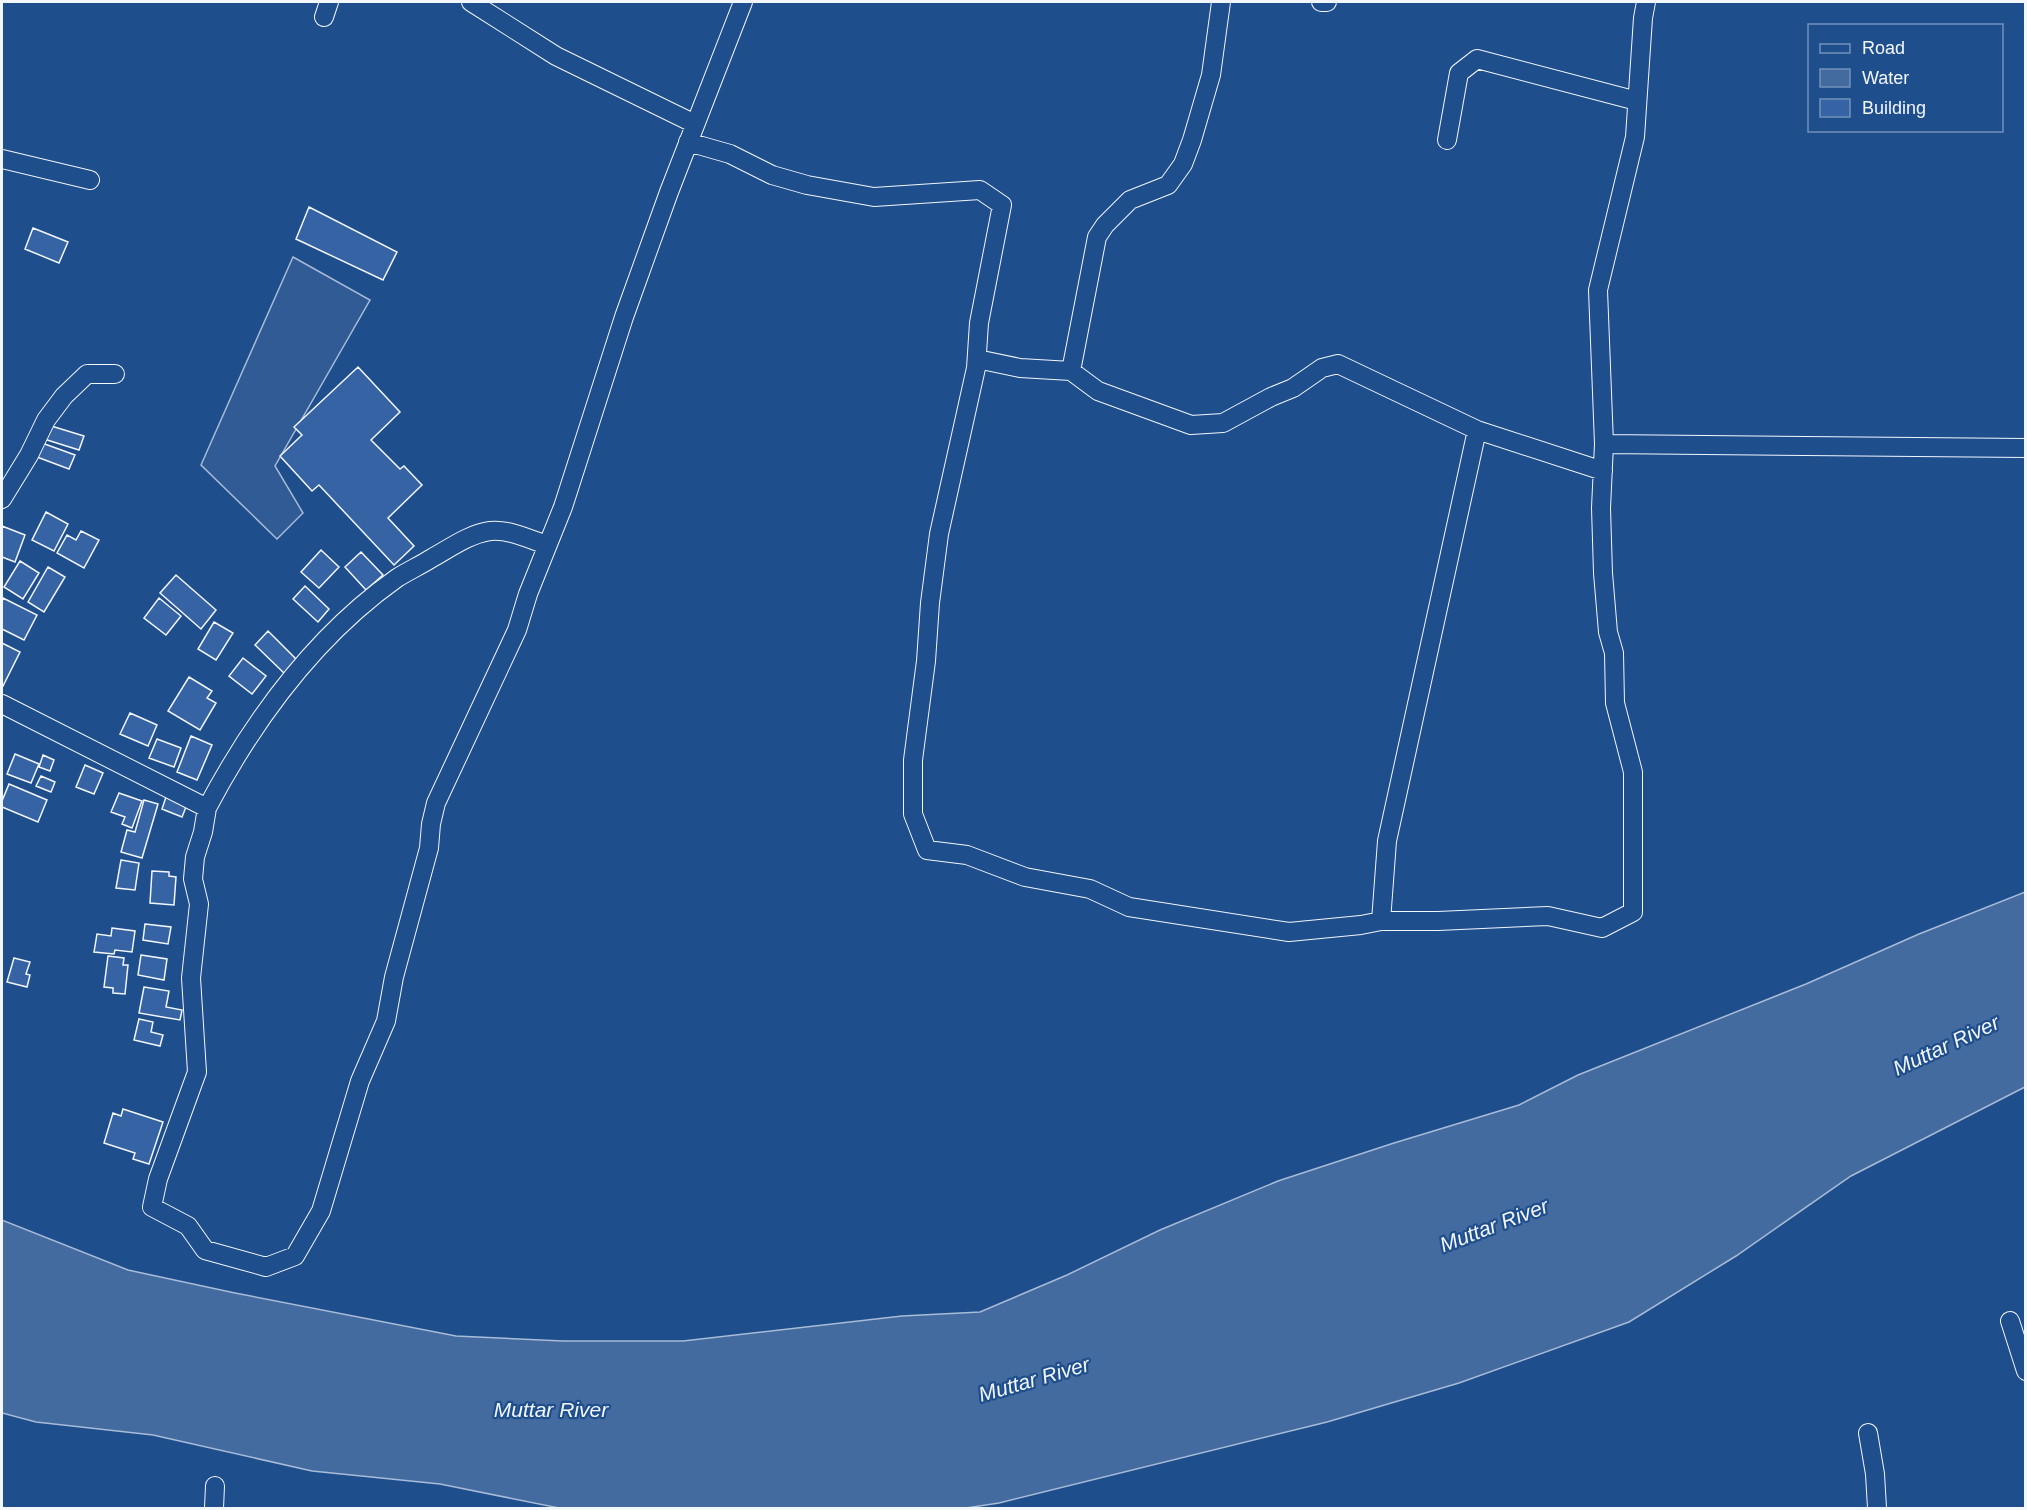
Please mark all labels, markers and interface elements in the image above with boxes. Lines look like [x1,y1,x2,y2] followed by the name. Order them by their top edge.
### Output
[1808,24,2003,132] legend
[1862,38,1905,58] text: Road
[1862,68,1909,88] text: Water
[1862,98,1926,118] text: Building
[1889,1010,2004,1080] water label: Muttar River
[1436,1193,1552,1256] water label: Muttar River
[976,1352,1093,1406] water label: Muttar River
[494,1398,609,1421] water label: Muttar River

